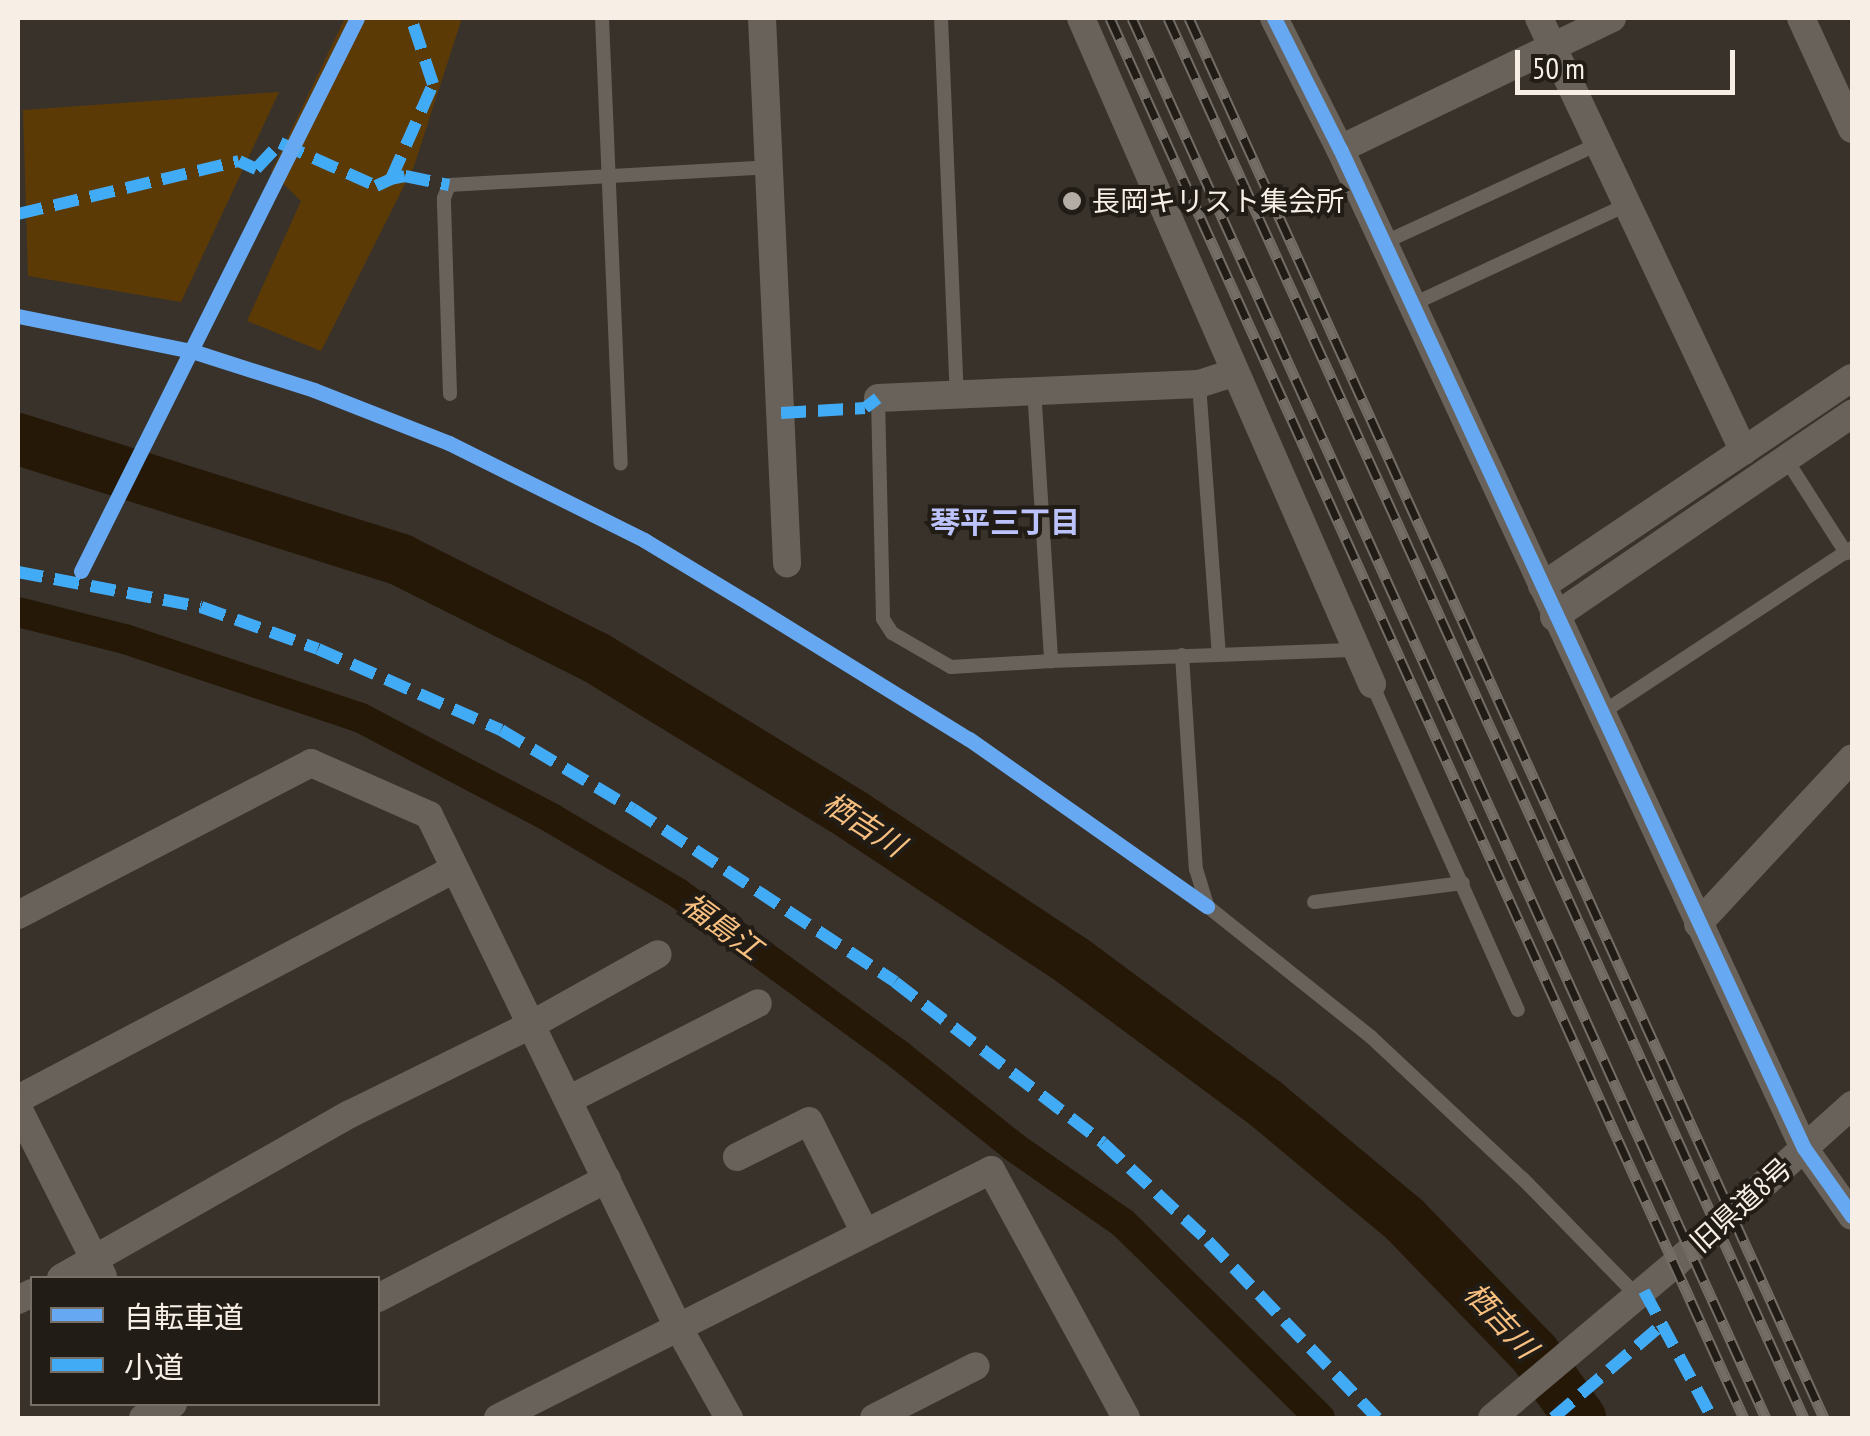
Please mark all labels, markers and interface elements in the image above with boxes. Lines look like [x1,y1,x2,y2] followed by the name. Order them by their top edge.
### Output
[1520,30,1740,92] scale bar
[1532,48,1585,87] text: 50 m
[1092,184,1344,218] place label: 長岡キリスト集会所
[1061,190,1083,212] marker: 長岡キリスト集会所
[930,504,1080,540] district label: 琴平三丁目
[816,784,912,864] water label: 栖吉川
[675,885,769,967] water label: 福島江
[1683,1151,1799,1259] street label: 旧県道8号
[1457,1275,1545,1365] water label: 栖吉川
[30,1276,380,1406] legend
[124,1297,244,1336] text: 自転車道
[124,1347,184,1386] text: 小道

